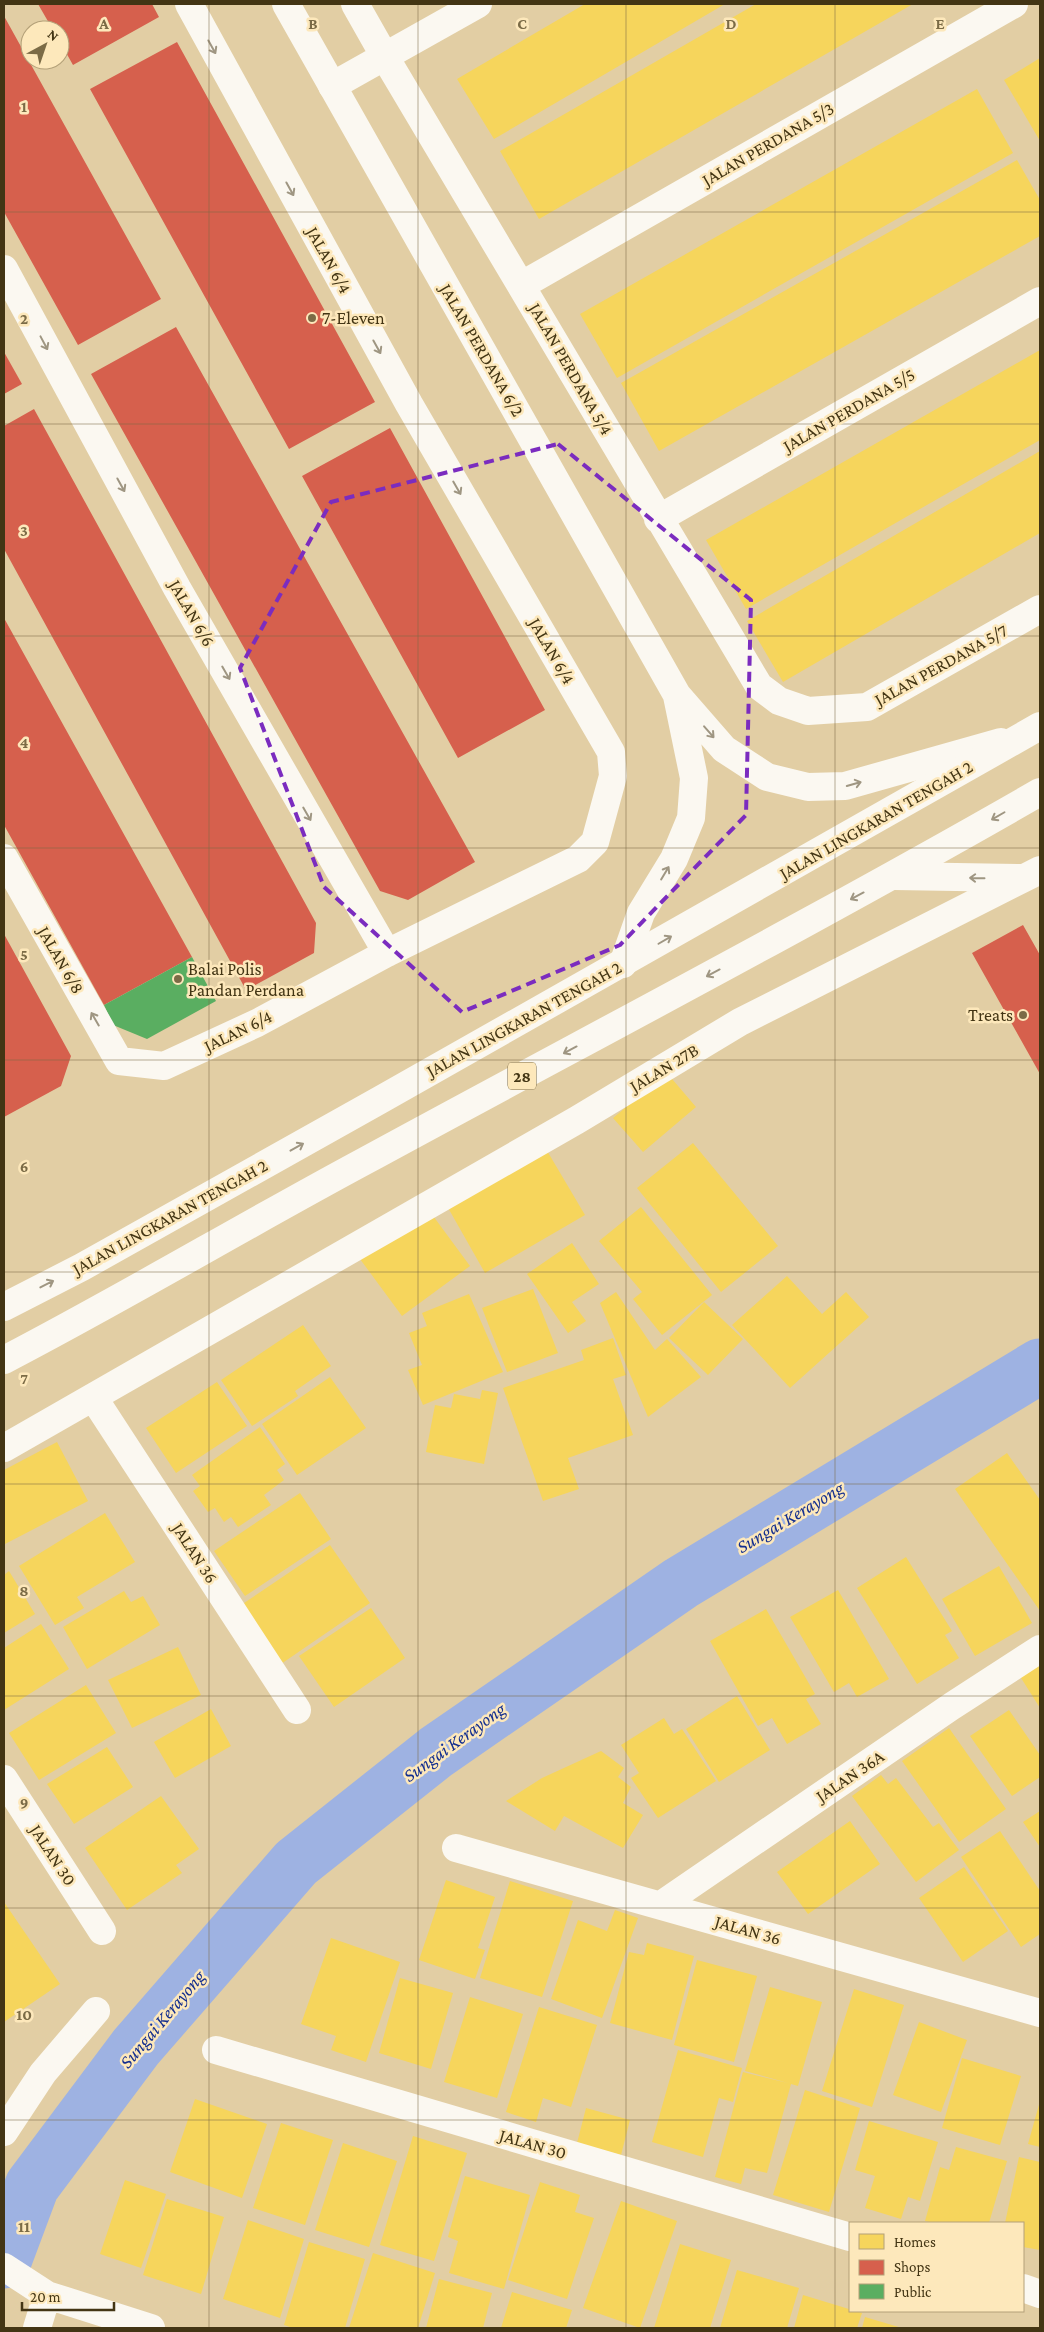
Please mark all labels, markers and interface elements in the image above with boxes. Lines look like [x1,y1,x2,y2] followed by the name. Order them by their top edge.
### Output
[98,15,109,32] text: A
[308,15,318,32] text: B
[517,15,527,32] text: C
[725,15,737,32] text: D
[935,15,945,32] text: E
[20,20,70,70] north arrow
[45,26,63,45] text: N
[207,39,217,54] one-way arrow
[21,98,27,115] text: 1
[697,98,837,191] street label: JALAN PERDANA 5/3
[286,181,295,196] one-way arrow
[302,221,355,297] street label: JALAN 6/4
[435,278,528,420] street label: JALAN PERDANA 6/2
[524,298,617,438] street label: JALAN PERDANA 5/4
[322,308,385,328] place label: 7-Eleven
[20,310,28,327] text: 2
[306,312,318,324] marker: 7-Eleven
[39,335,49,350] one-way arrow
[372,339,382,354] one-way arrow
[778,364,918,457] street label: JALAN PERDANA 5/5
[117,478,127,492] one-way arrow
[453,480,463,495] one-way arrow
[20,522,28,539] text: 3
[164,574,219,650] street label: JALAN 6/6
[524,613,579,688] street label: JALAN 6/4
[869,620,1011,711] street label: JALAN PERDANA 5/7
[222,665,232,680] one-way arrow
[703,725,715,738] one-way arrow
[20,734,29,751] text: 4
[774,756,976,885] street label: JALAN LINGKARAN TENGAH 2
[845,778,861,788] one-way arrow
[303,806,313,820] one-way arrow
[991,812,1006,822] one-way arrow
[661,866,671,880] one-way arrow
[969,873,985,882] one-way arrow
[849,891,864,901] one-way arrow
[33,921,88,997] street label: JALAN 6/8
[658,934,672,944] one-way arrow
[20,946,28,963] text: 5
[421,957,625,1082] street label: JALAN LINGKARAN TENGAH 2
[188,959,304,1000] place label: Balai Polis Pandan Perdana
[706,968,721,978] one-way arrow
[172,973,184,985] marker: Balai Polis Pandan Perdana
[968,1005,1013,1025] place label: Treats
[199,1006,275,1057] street label: JALAN 6/4
[1017,1009,1029,1021] marker: Treats
[90,1012,99,1027] one-way arrow
[624,1040,702,1097] street label: JALAN 27B
[563,1045,578,1055] one-way arrow
[508,1062,536,1090] road number: 28
[289,1141,303,1151] one-way arrow
[67,1155,271,1280] street label: JALAN LINGKARAN TENGAH 2
[20,1158,28,1175] text: 6
[39,1279,54,1288] one-way arrow
[20,1370,28,1387] text: 7
[733,1477,848,1557] water label: Sungai Kerayong
[167,1517,222,1587] street label: JALAN 36
[19,1582,29,1599] text: 8
[399,1698,510,1786] water label: Sungai Kerayong
[811,1746,888,1807] street label: JALAN 36A
[20,1794,28,1811] text: 9
[25,1819,80,1889] street label: JALAN 30
[711,1911,783,1949] street label: JALAN 36
[115,1965,209,2072] water label: Sungai Kerayong
[16,2006,32,2023] text: 10
[495,2124,569,2163] street label: JALAN 30
[18,2218,30,2235] text: 11
[849,2222,1024,2312] legend
[894,2234,936,2250] text: Homes
[894,2259,930,2276] text: Shops
[22,2280,115,2312] scale bar
[894,2284,932,2300] text: Public
[30,2289,61,2305] text: 20 m

